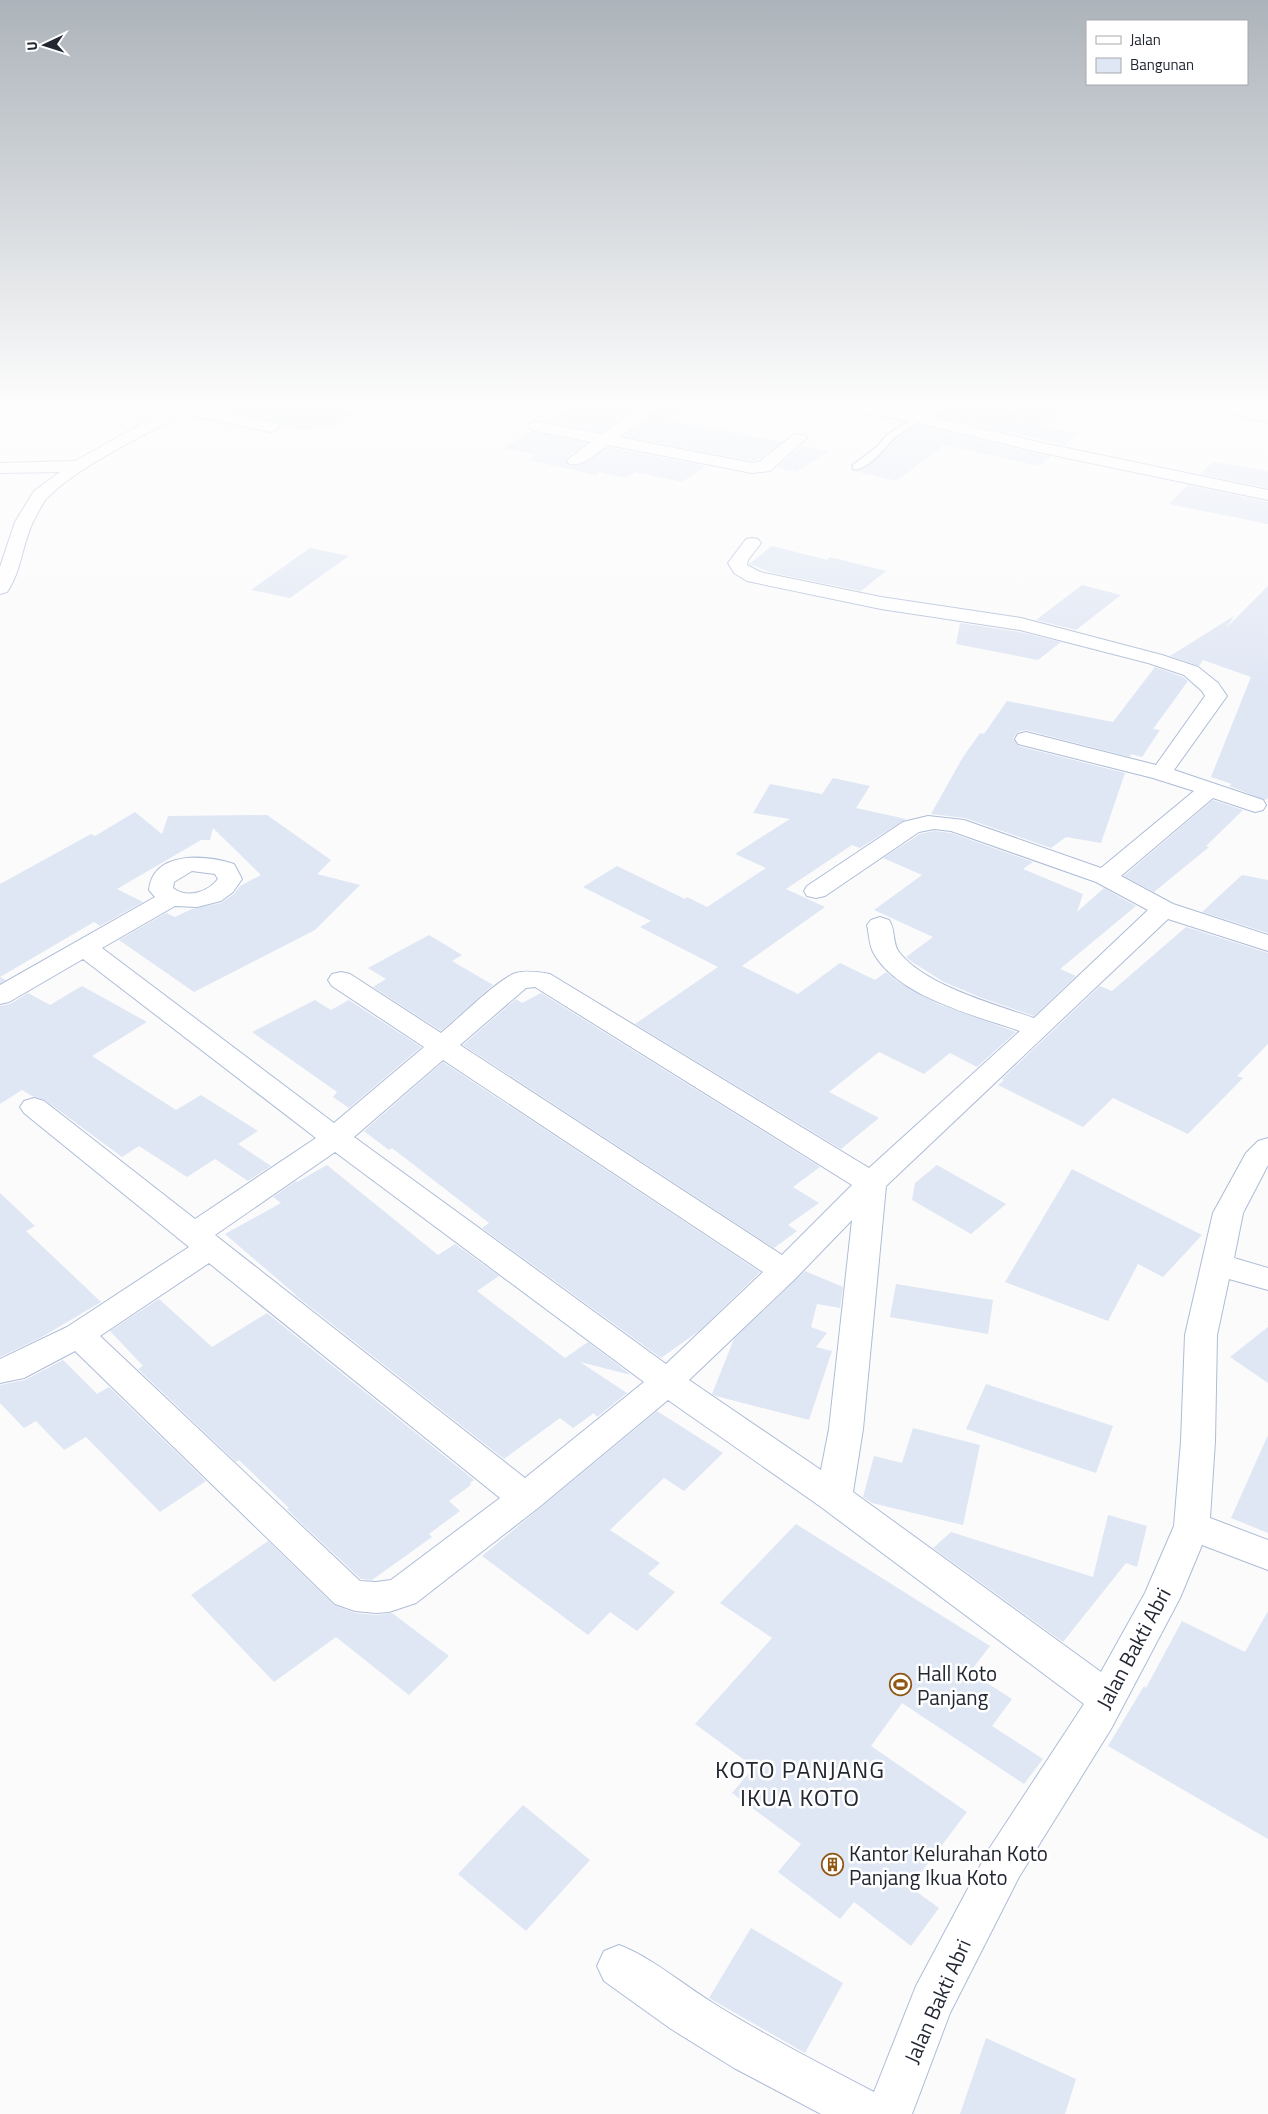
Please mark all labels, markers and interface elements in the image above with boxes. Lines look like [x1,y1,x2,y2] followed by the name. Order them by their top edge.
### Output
[20,20,70,70] north arrow
[1086,20,1248,85] legend
[1130,28,1161,51] text: Jalan
[21,41,42,51] text: U
[1130,53,1194,76] text: Bangunan
[1088,1582,1178,1714] street label: Jalan Bakti Abri
[917,1657,997,1713] place label: Hall Koto Panjang
[889,1673,913,1697] sports icon: Hall Koto Panjang
[715,1751,885,1815] district label: KOTO PANJANG IKUA KOTO
[849,1837,1048,1893] place label: Kantor Kelurahan Koto Panjang Ikua Koto
[821,1853,845,1877] building icon: Kantor Kelurahan Koto Panjang Ikua Koto
[895,1934,979,2068] street label: Jalan Bakti Abri

